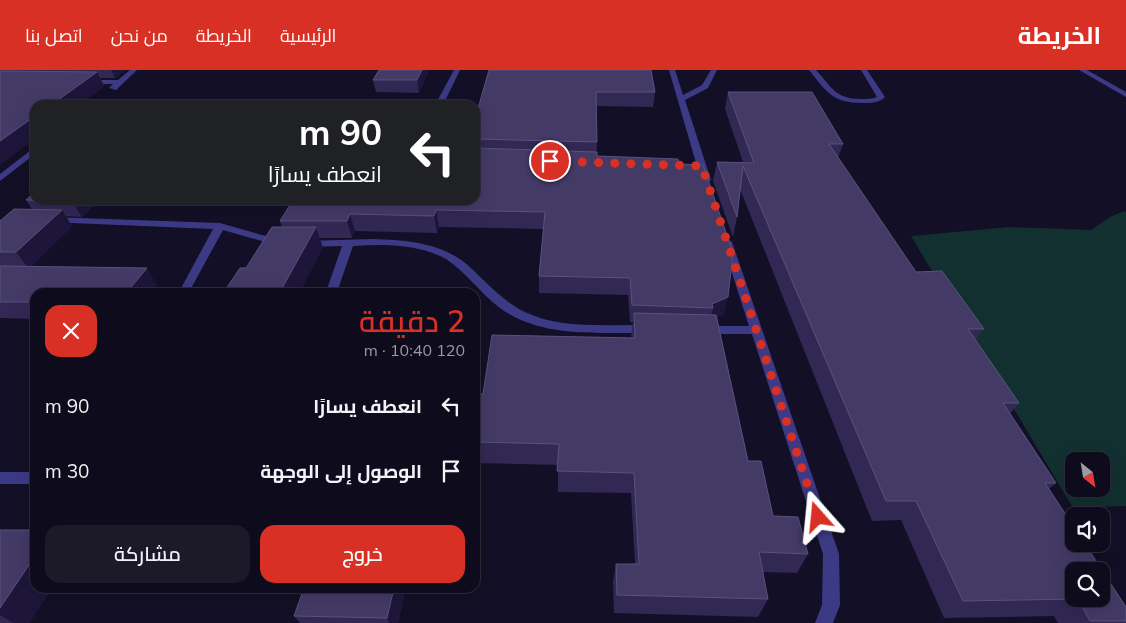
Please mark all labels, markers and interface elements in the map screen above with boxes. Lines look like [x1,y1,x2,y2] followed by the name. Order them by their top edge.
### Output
[1018,20,1101,50] text: الخريطة
[25,24,83,47] text: اتصل بنا
[111,24,168,47] text: من نحن
[196,24,252,47] text: الخريطة
[280,24,336,47] text: الرئيسية
[299,110,382,154] text: 90 m
[400,120,465,185] icon: left
[529,140,571,182] pin
[536,147,564,175] icon: arrive
[268,160,382,188] text: انعطف يسارًا
[359,302,465,340] text: 2 دقيقة
[45,305,97,357] button: close
[364,340,465,360] text: 120 m · 10:40
[437,392,465,420] icon: left
[45,394,89,418] text: 90 m
[313,394,422,418] text: انعطف يسارًا
[1065,452,1110,498] north arrow
[1065,452,1110,607] map controls
[437,457,465,485] icon: arrive
[45,459,89,483] text: 30 m
[260,459,422,483] text: الوصول إلى الوجهة
[791,490,843,542] position arrow
[1065,507,1110,552] button: sound
[45,525,250,583] button: مشاركة
[260,525,465,583] button: خروج
[1065,562,1110,607] button: search

